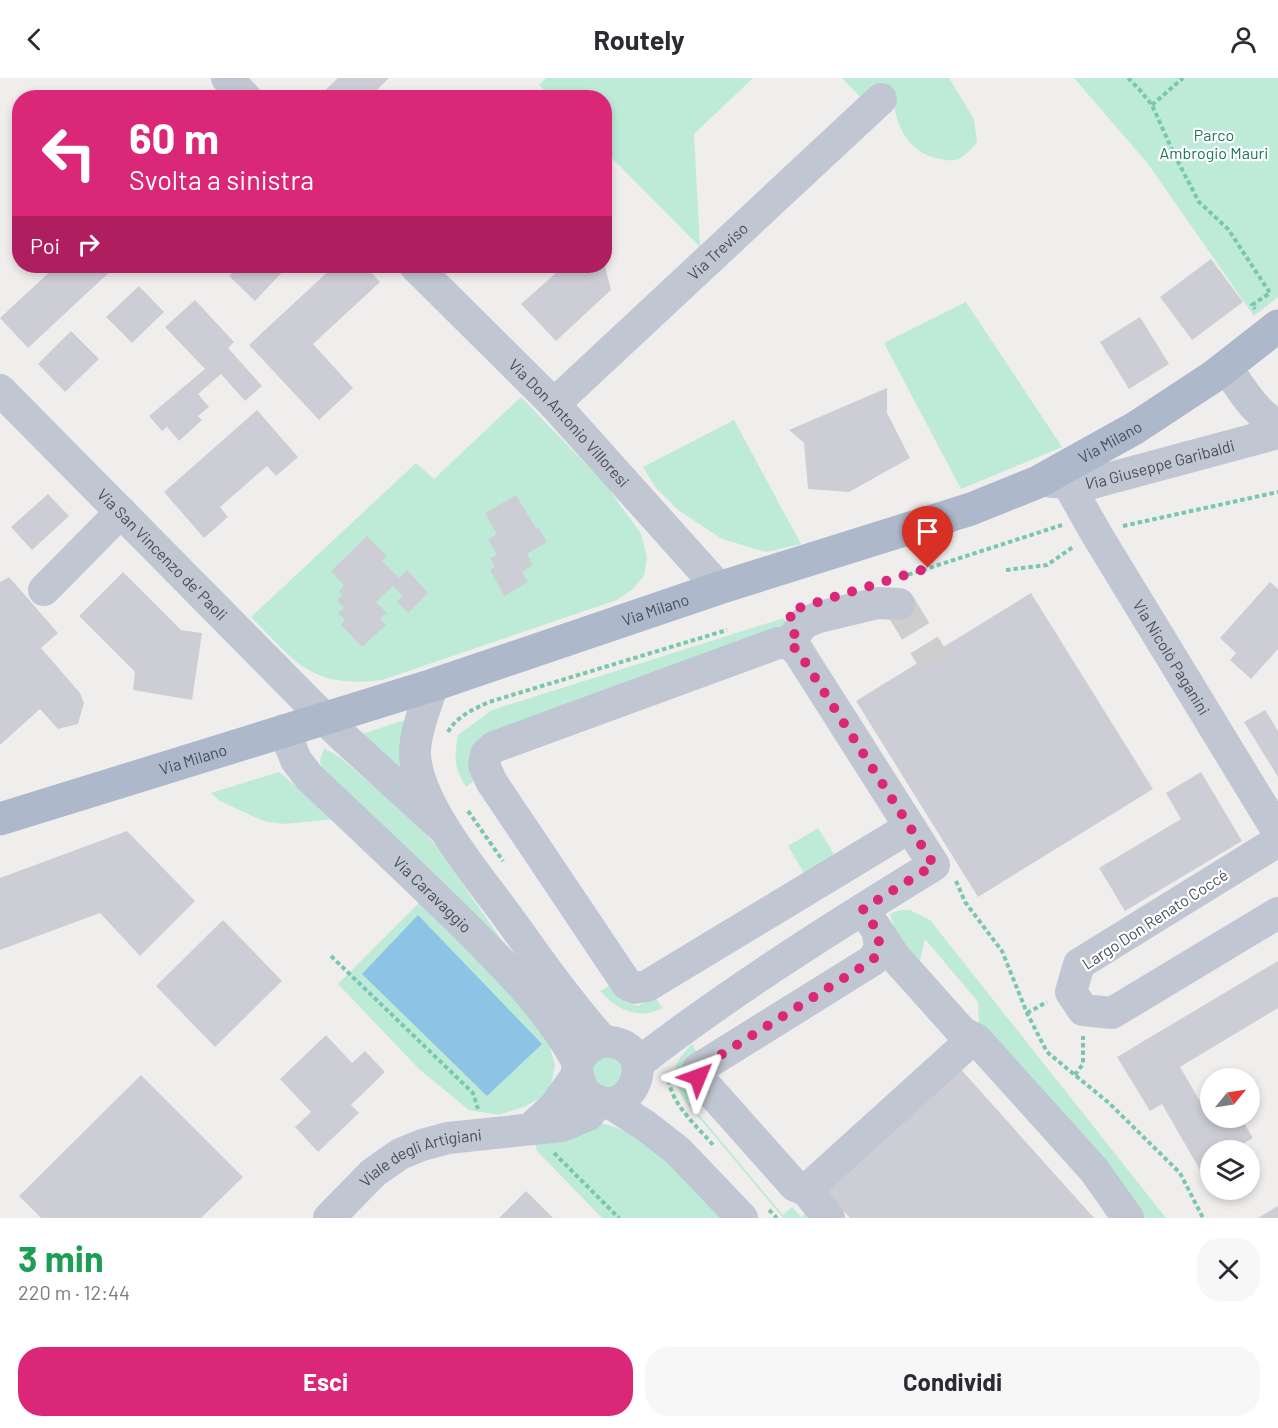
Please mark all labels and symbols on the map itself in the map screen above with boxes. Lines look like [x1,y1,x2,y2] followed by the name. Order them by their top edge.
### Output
[1160,125,1268,162] park label: Parco Ambrogio Mauri
[683,218,752,284] street label: Via Treviso
[505,355,634,491] street label: Via Don Antonio Villoresi
[1075,416,1145,467] street label: Via Milano
[1085,435,1236,492] street label: Via Giuseppe Garibaldi
[94,484,232,624] street label: Via San Vincenzo de' Paoli
[902,506,953,568] pin
[619,589,691,629] street label: Via Milano
[1129,596,1214,718] street label: Via Nicolò Paganini
[157,739,229,778] street label: Via Milano
[389,852,476,936] street label: Via Caravaggio
[1078,864,1231,973] street label: Largo Don Renato Coccé
[666,1045,730,1109] position arrow
[1200,1068,1260,1128] north arrow
[355,1124,483,1190] street label: Viale degli Artigiani

